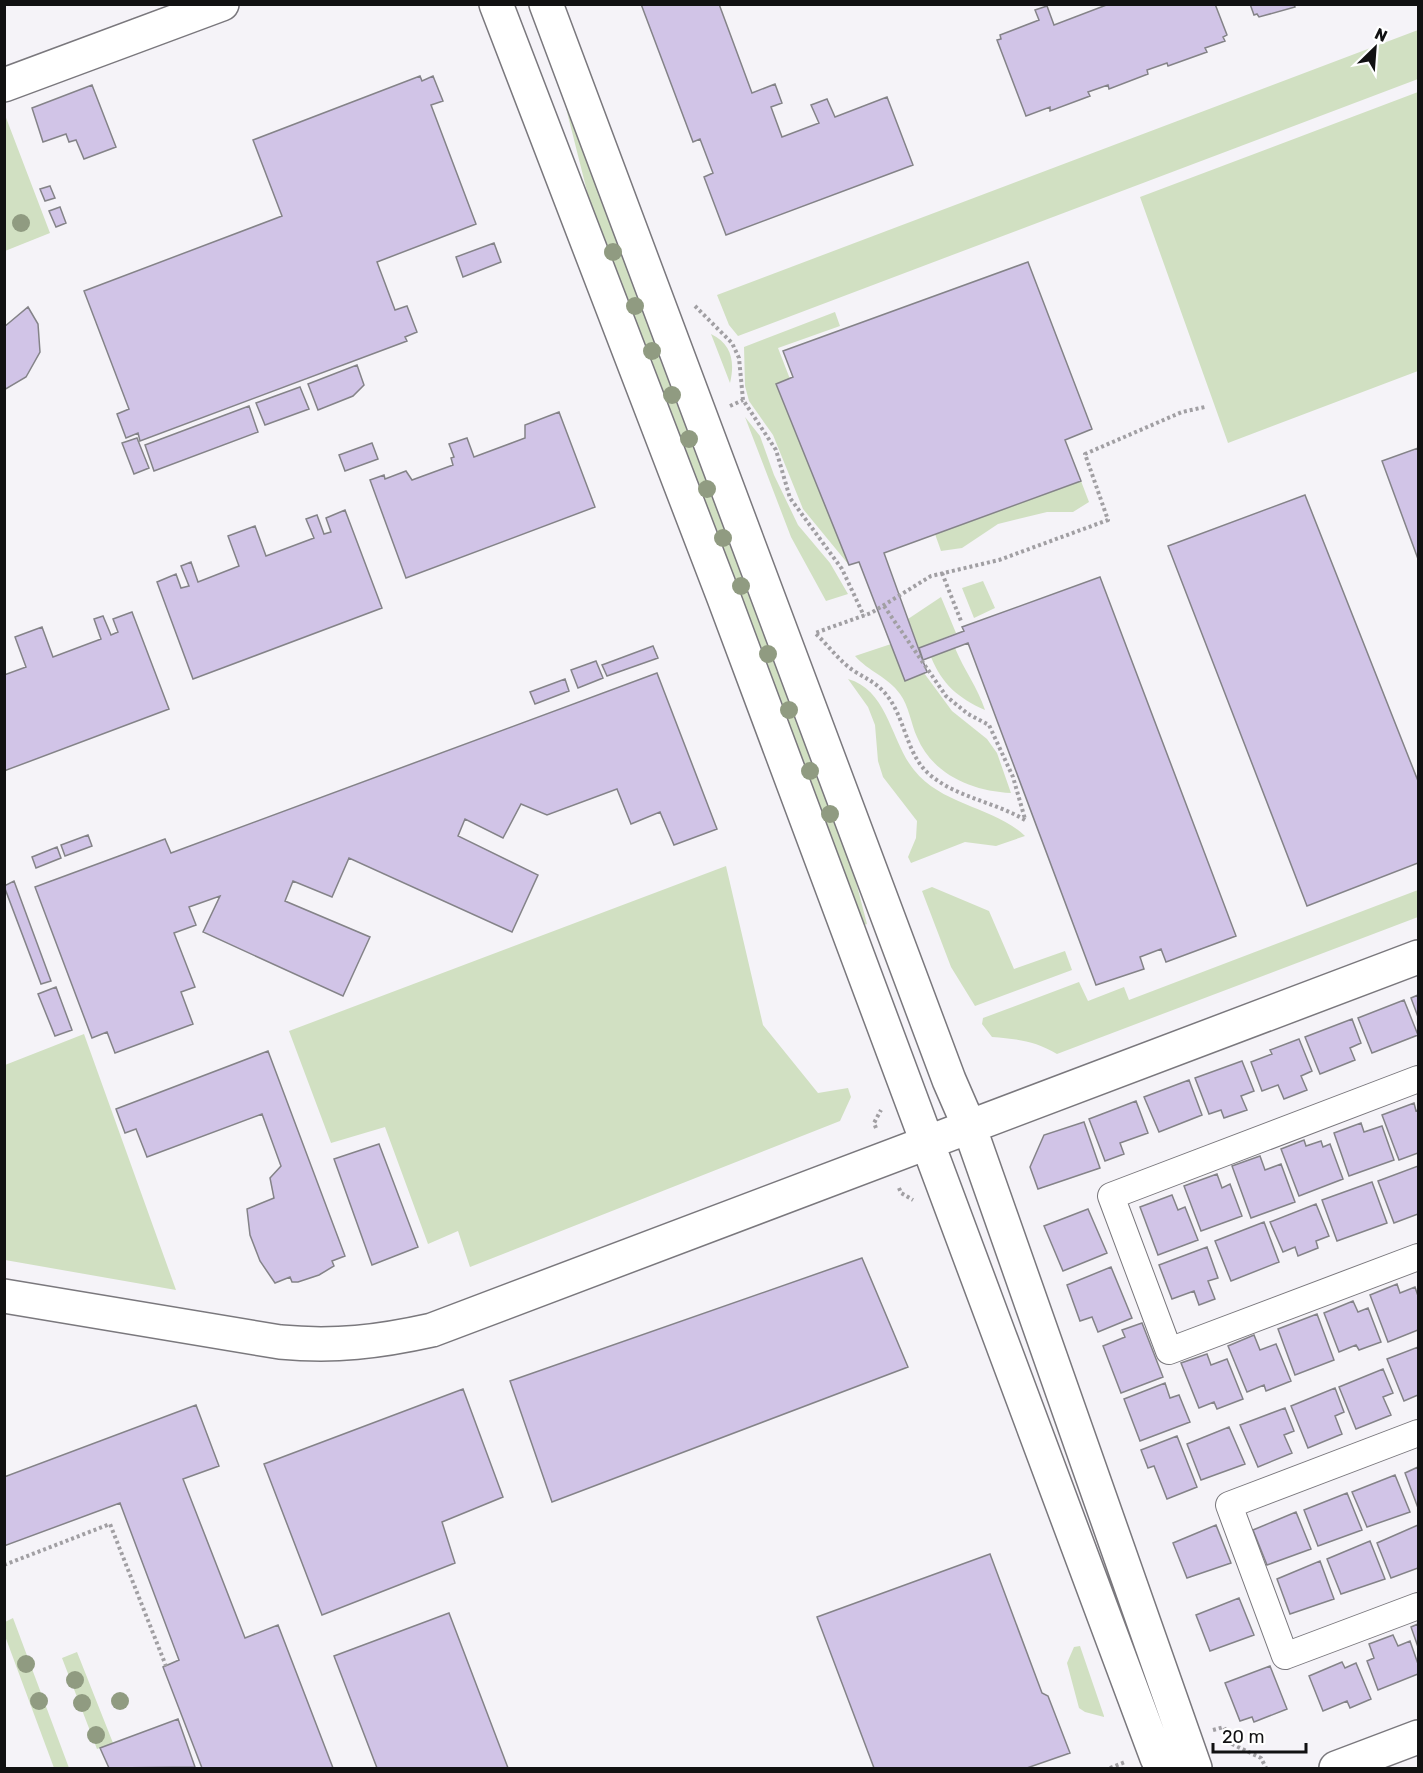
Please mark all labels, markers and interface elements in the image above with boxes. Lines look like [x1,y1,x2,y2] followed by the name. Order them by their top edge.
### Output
[1345,18,1405,78] north arrow
[1372,24,1390,46] text: N
[1213,1716,1306,1754] scale bar
[1222,1726,1264,1748] text: 20 m

